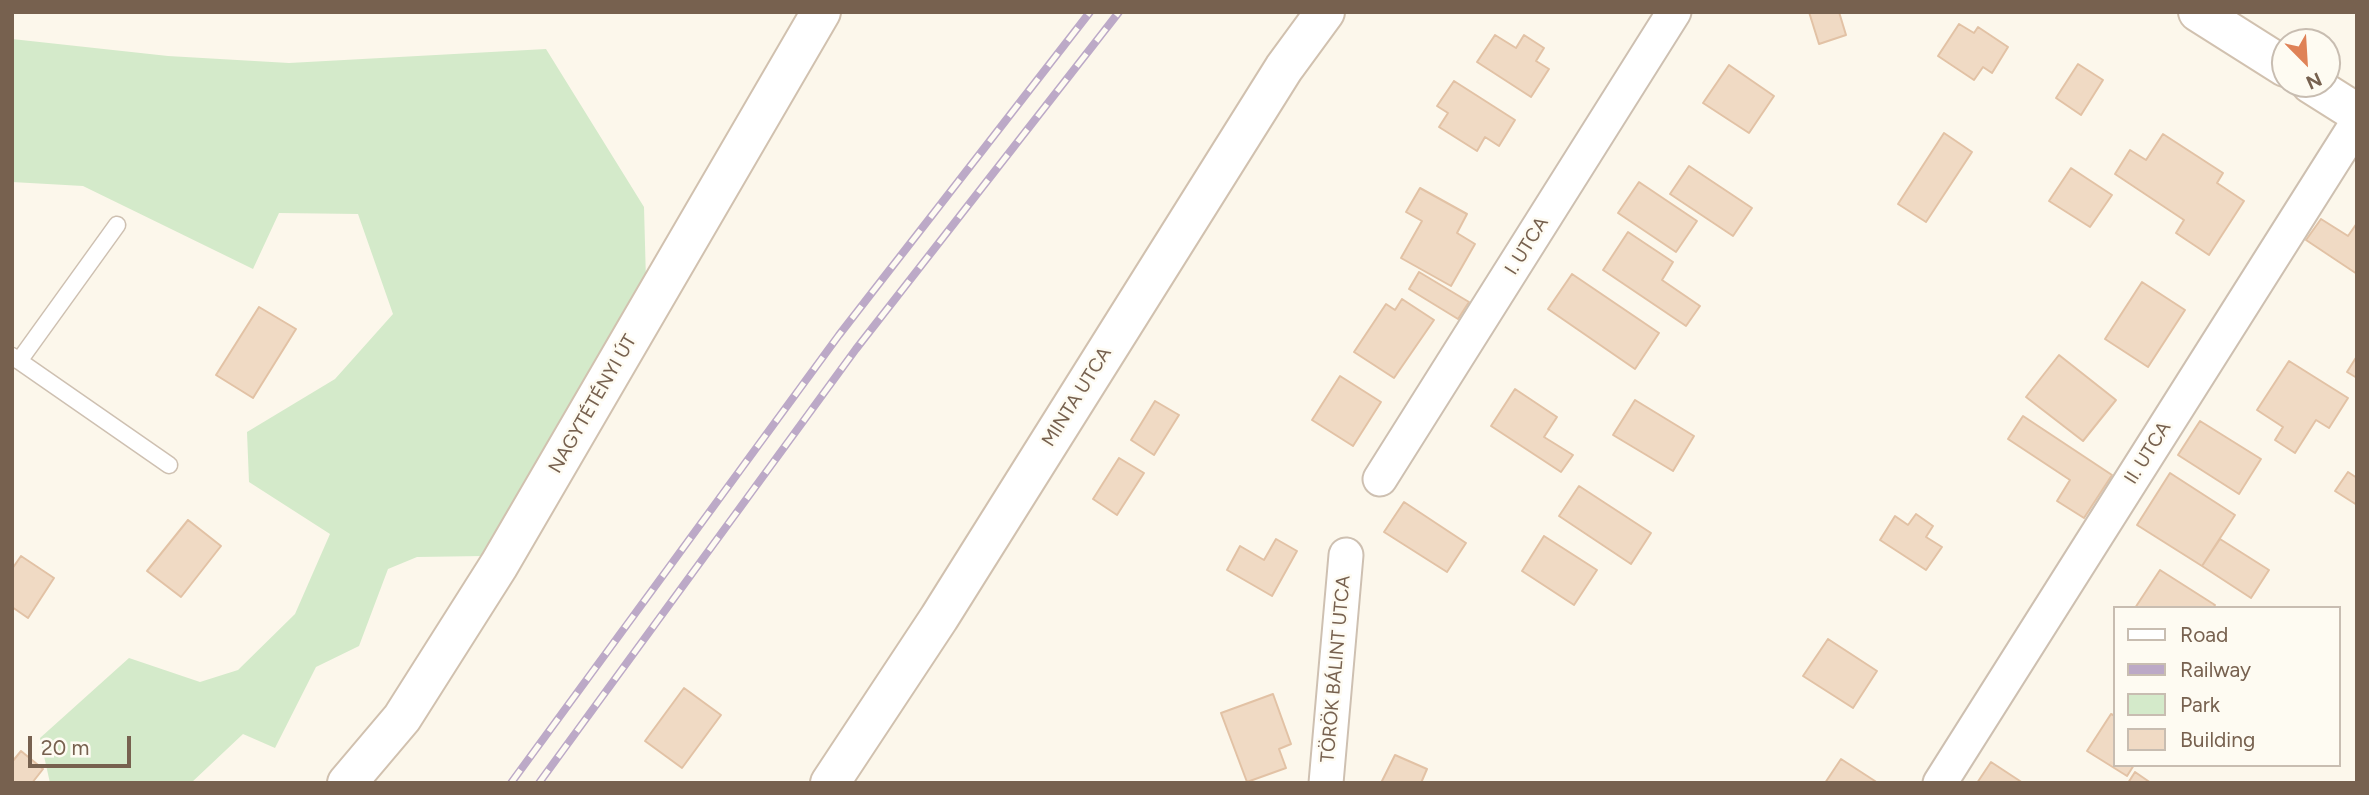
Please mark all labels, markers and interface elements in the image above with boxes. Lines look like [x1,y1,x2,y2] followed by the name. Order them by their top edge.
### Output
[2271,28,2341,98] north arrow
[2303,67,2325,94] text: N
[1500,213,1554,279] street label: I. UTCA
[544,331,642,477] street label: NAGYTÉTÉNYI ÚT
[1037,343,1117,451] street label: MINTA UTCA
[2120,418,2176,488] street label: II. UTCA
[1316,574,1356,764] street label: TÖRÖK BÁLINT UTCA
[2114,606,2341,767] legend
[2180,622,2228,647] text: Road
[2180,657,2251,682] text: Railway
[2180,692,2220,717] text: Park
[32,722,135,766] scale bar
[2180,727,2255,752] text: Building
[41,735,89,760] text: 20 m

